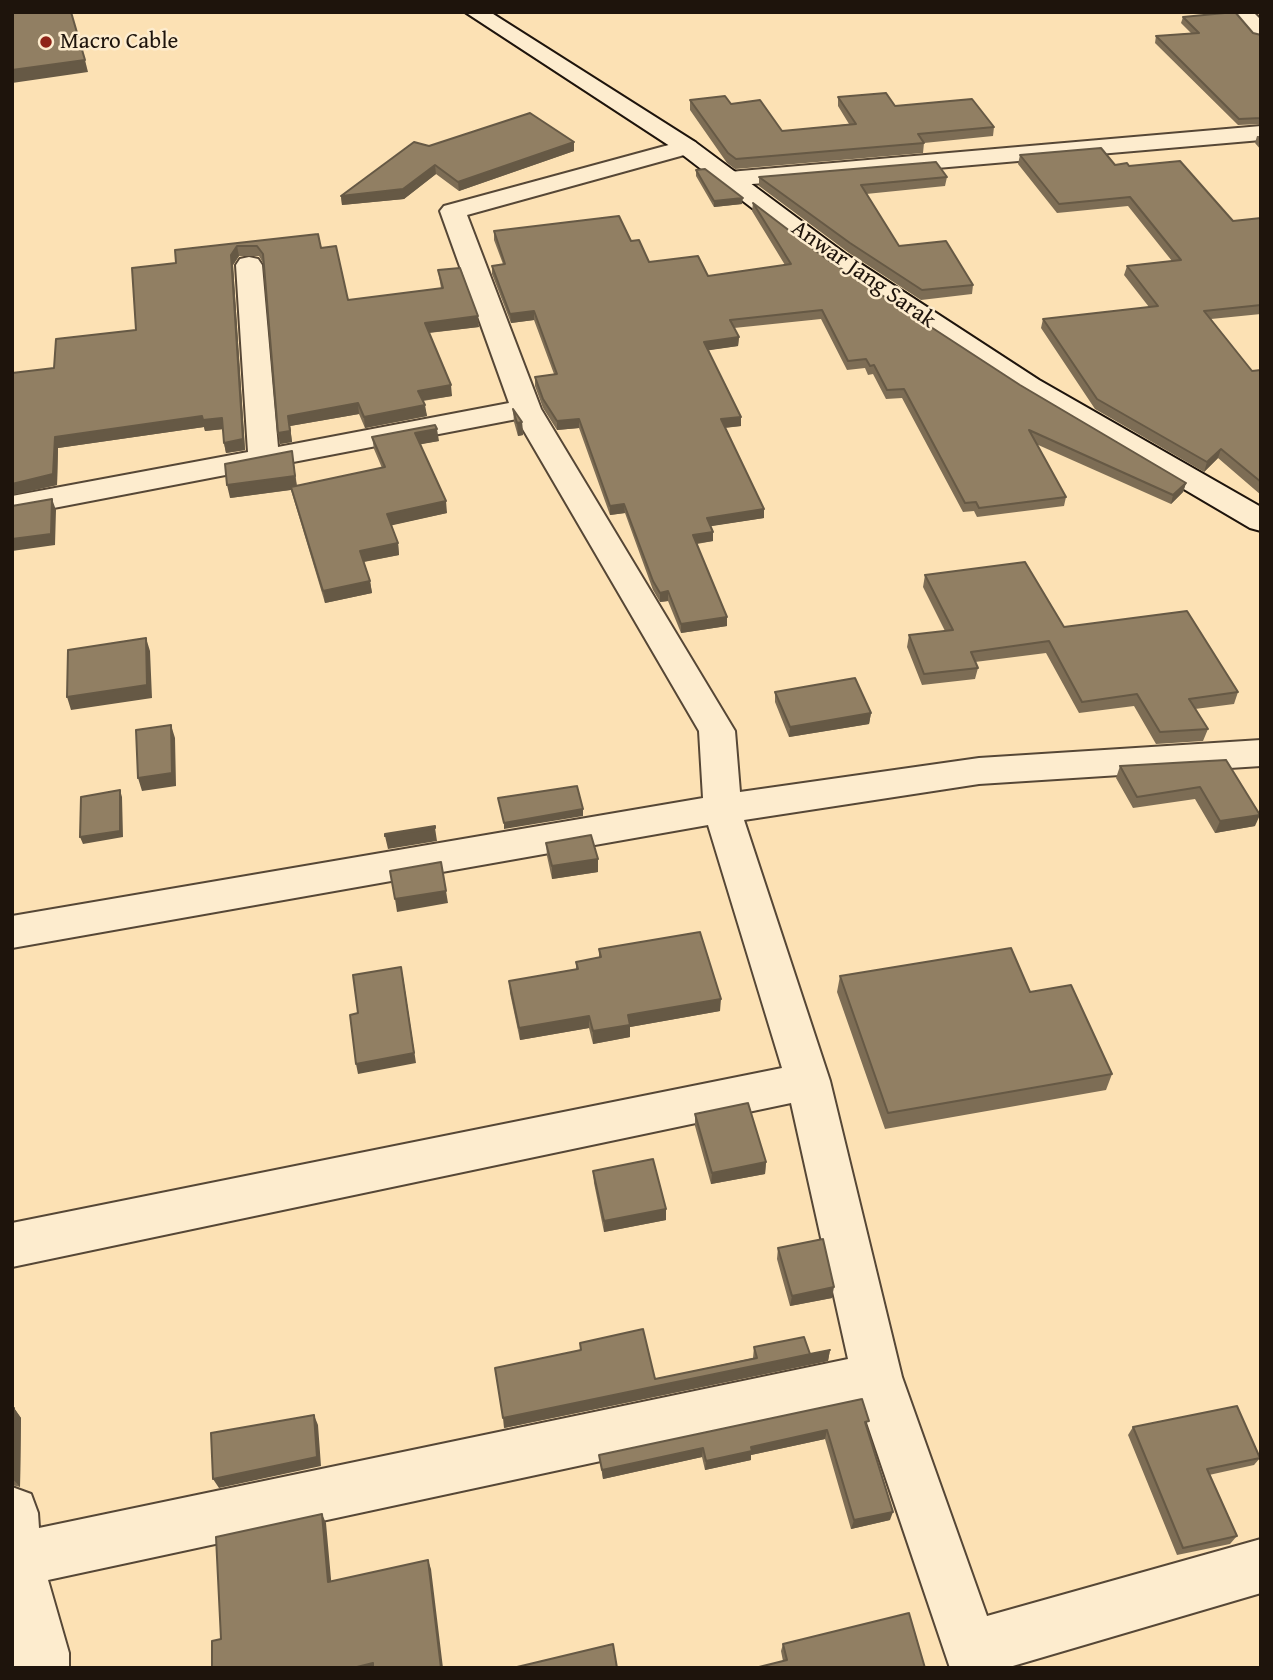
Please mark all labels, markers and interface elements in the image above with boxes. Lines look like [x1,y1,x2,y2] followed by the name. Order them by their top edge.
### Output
[60,28,178,56] place label: Macro Cable
[38,34,54,50] marker: Macro Cable
[786,215,940,335] street label: Anwar Jang Sarak

